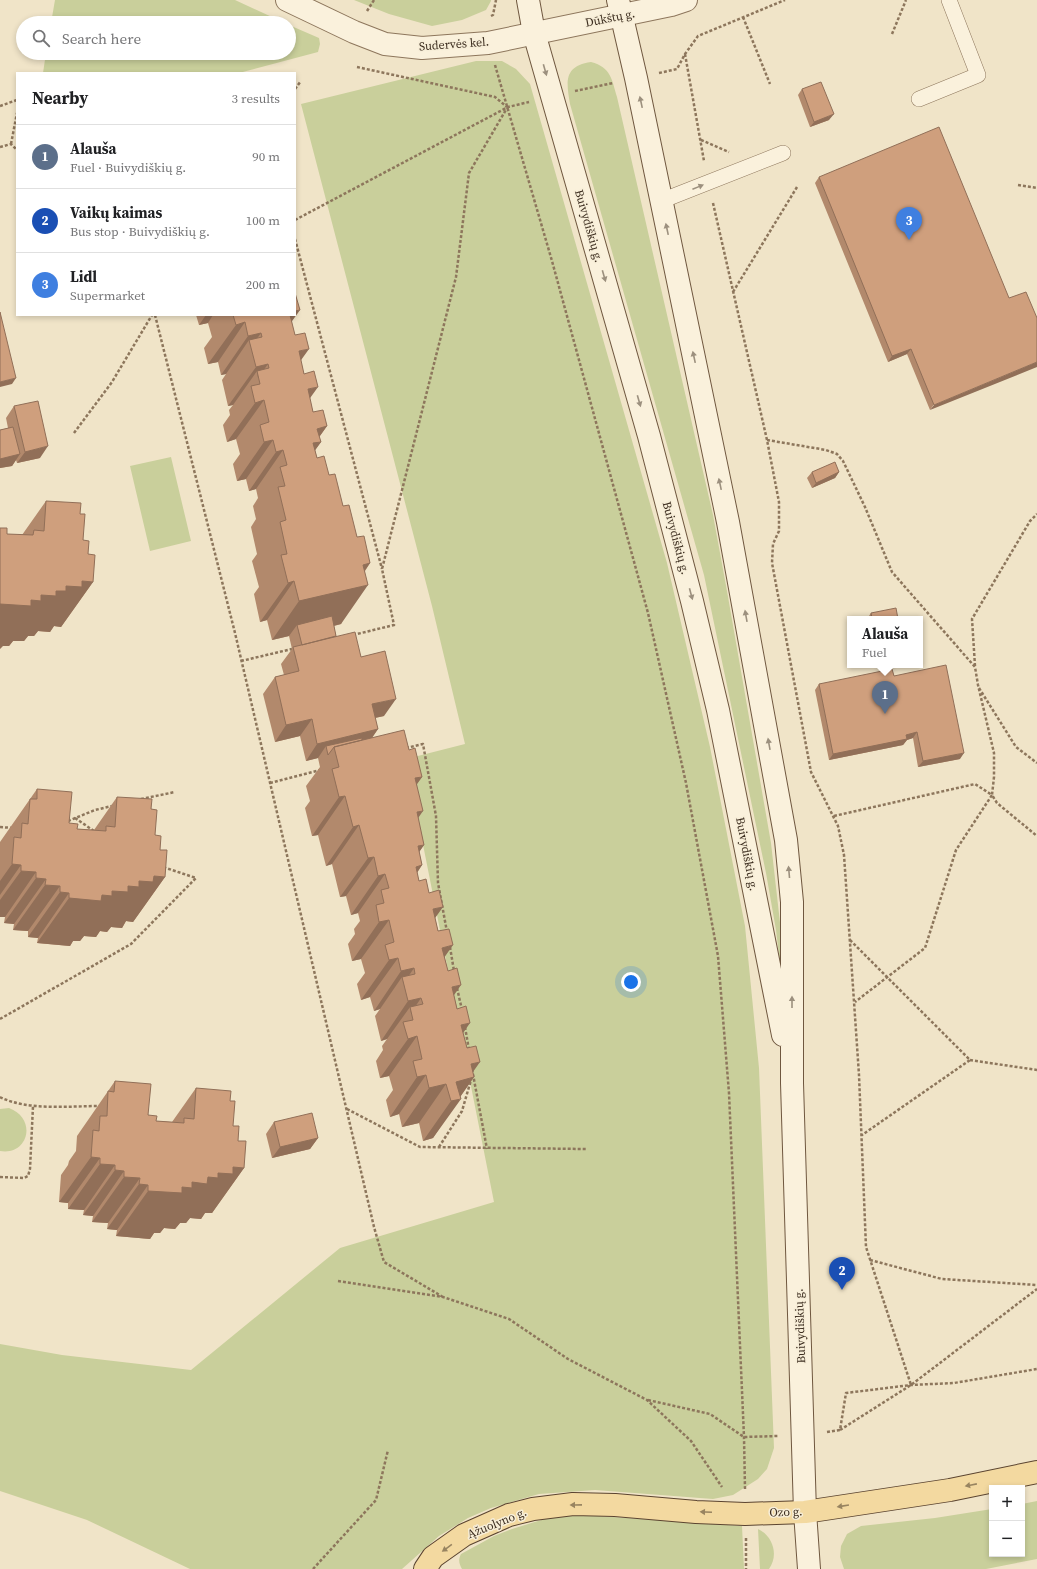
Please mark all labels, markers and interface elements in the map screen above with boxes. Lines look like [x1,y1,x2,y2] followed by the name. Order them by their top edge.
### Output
[584,5,636,31] street label: Dūkštų g.
[16,16,296,60] search box
[30,27,52,49] icon: search
[62,28,141,49] text: Search here
[418,34,490,54] street label: Sudervės kel.
[542,65,548,77] one-way arrow
[32,86,88,110] text: Nearby
[232,90,280,107] text: 3 results
[637,96,643,108] one-way arrow
[70,138,116,159] text: Alauša
[41,148,49,165] text: 1
[252,148,280,165] text: 90 m
[70,159,186,176] text: Fuel · Buivydiškių g.
[692,183,704,189] one-way arrow
[571,188,607,264] street label: Buivydiškių g.
[70,202,162,223] text: Vaikų kaimas
[896,207,922,240] pin: 3
[41,212,49,229] text: 2
[246,212,280,229] text: 100 m
[70,223,210,240] text: Bus stop · Buivydiškių g.
[664,223,670,236] one-way arrow
[70,266,97,287] text: Lidl
[601,270,607,282] one-way arrow
[41,276,49,293] text: 3
[246,276,280,293] text: 200 m
[70,287,145,304] text: Supermarket
[690,351,696,363] one-way arrow
[636,395,642,407] one-way arrow
[717,478,723,490] one-way arrow
[659,500,693,576] street label: Buivydiškių g.
[688,588,694,601] one-way arrow
[742,610,748,622] one-way arrow
[847,616,923,668] popup
[862,623,908,644] text: Alauša
[862,644,887,661] text: Fuel
[872,681,898,714] pin: 1
[766,738,772,750] one-way arrow
[732,816,762,892] street label: Buivydiškių g.
[786,866,793,878] one-way arrow
[621,972,641,992] your location
[789,995,795,1008] one-way arrow
[829,1257,855,1290] pin: 2
[791,1288,809,1364] street label: Buivydiškių g.
[965,1483,977,1489] one-way arrow
[989,1485,1025,1557] map controls
[989,1485,1025,1521] button: +
[570,1501,582,1508] one-way arrow
[769,1503,803,1521] street label: Ozo g.
[837,1503,849,1509] one-way arrow
[465,1504,529,1542] street label: Ąžuolyno g.
[700,1509,712,1516] one-way arrow
[989,1521,1025,1557] button: −
[442,1543,452,1551] one-way arrow

